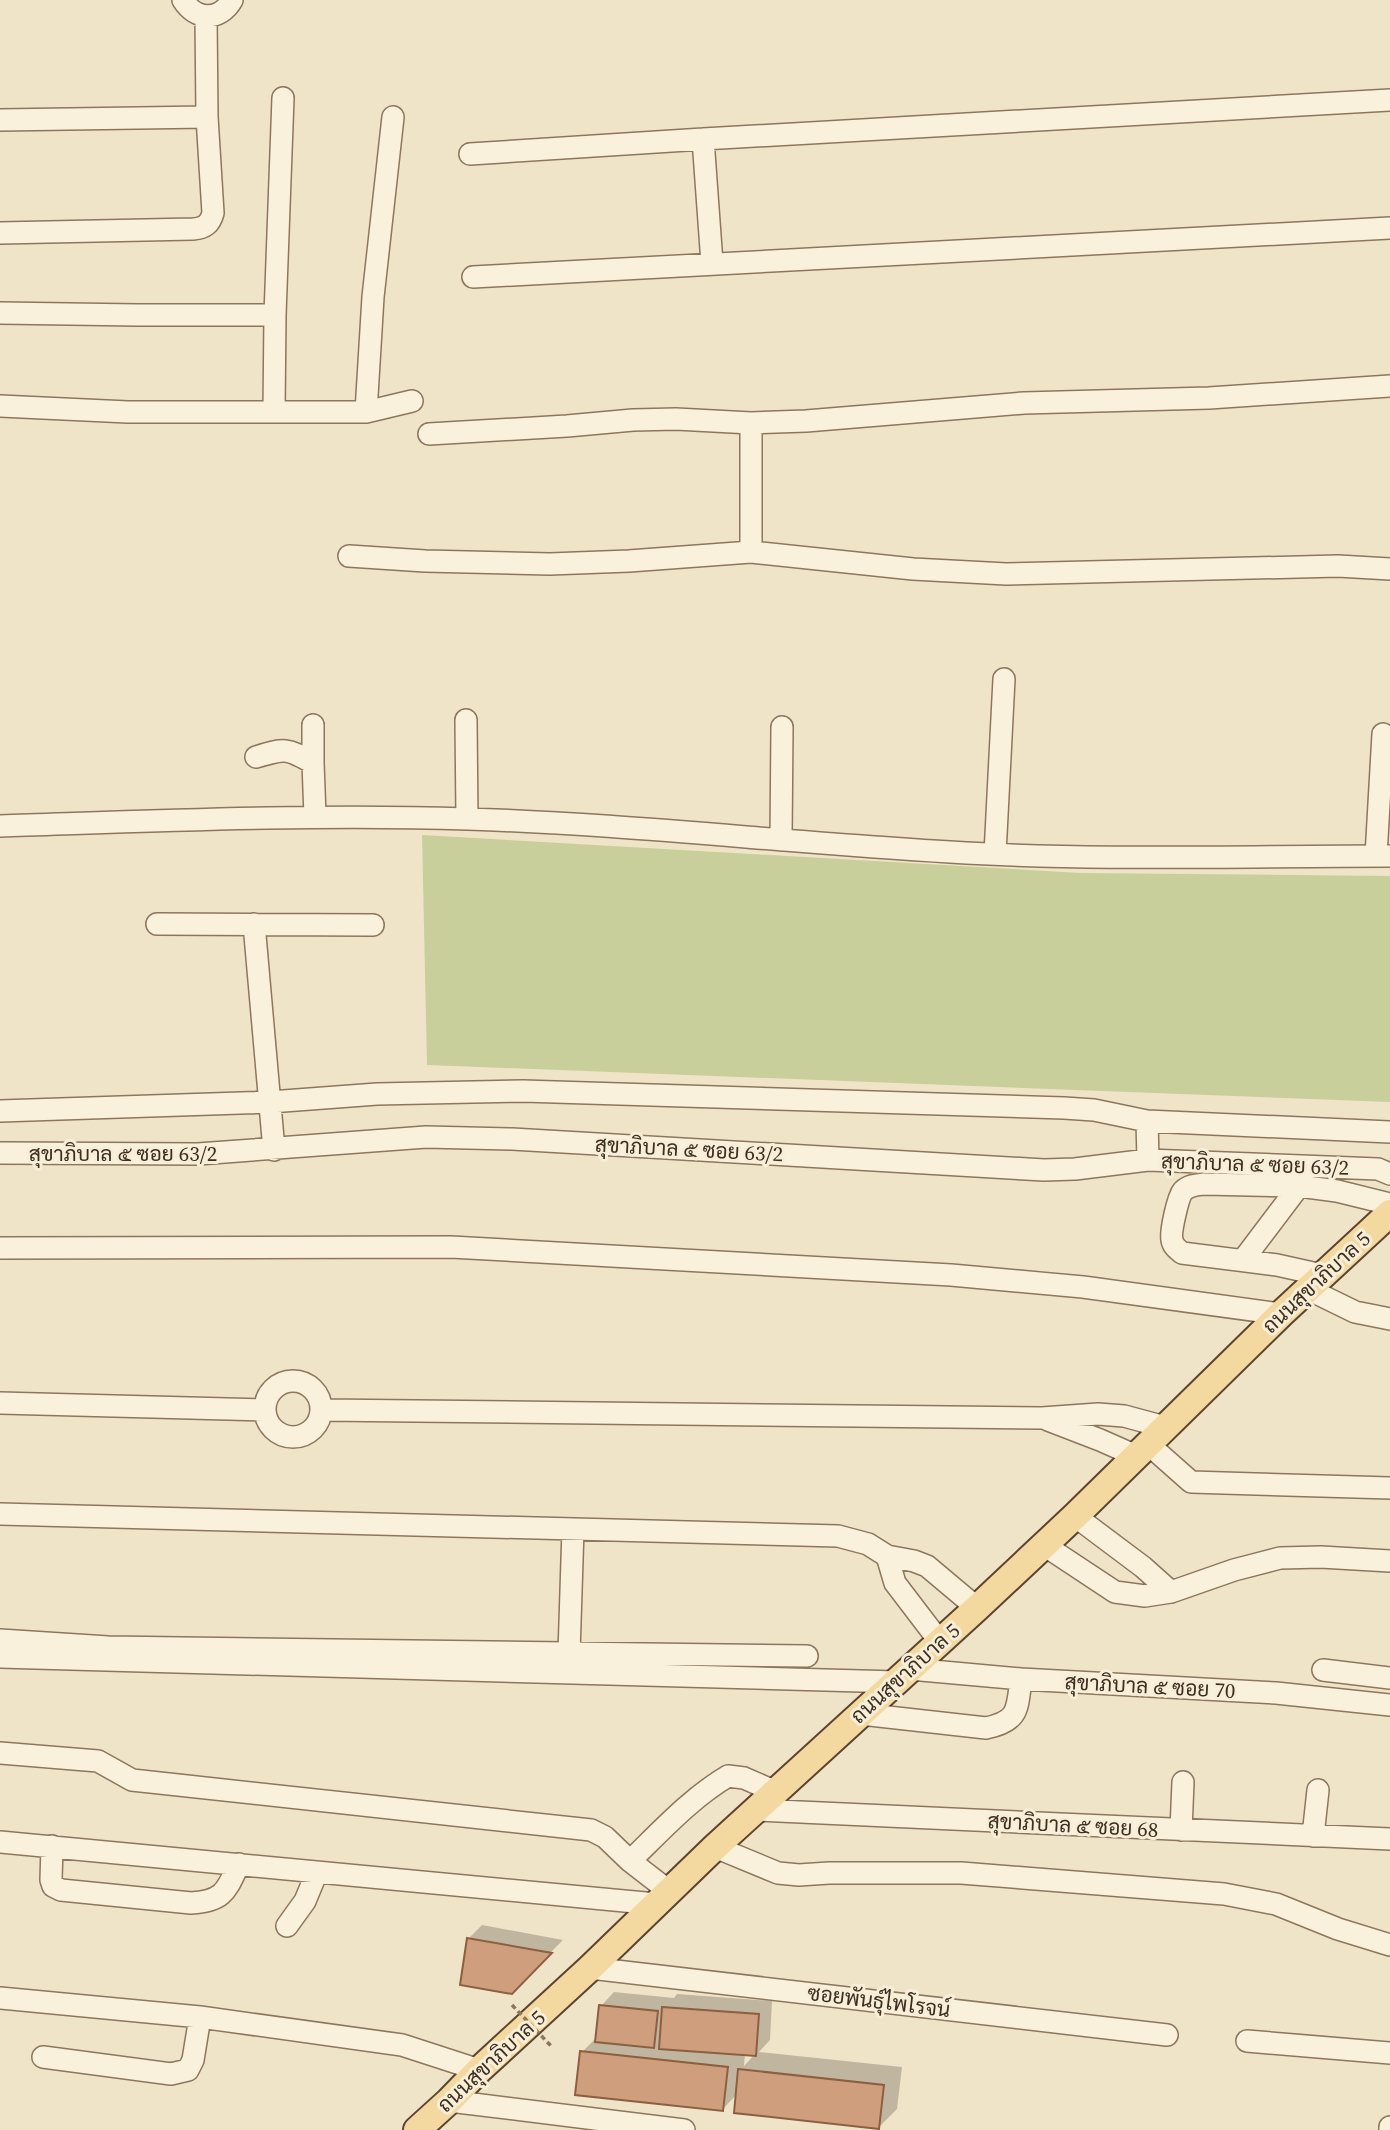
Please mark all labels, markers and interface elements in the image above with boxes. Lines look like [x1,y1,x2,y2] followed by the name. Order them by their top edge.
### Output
[594,1130,784,1168] street label: สุขาภิบาล ๕ ซอย 63/2
[29,1139,217,1168] street label: สุขาภิบาล ๕ ซอย 63/2
[1160,1146,1350,1182] street label: สุขาภิบาล ๕ ซอย 63/2
[1256,1224,1376,1340] street label: ถนนสุขาภิบาล 5
[844,1616,966,1730] street label: ถนนสุขาภิบาล 5
[1064,1667,1236,1705] street label: สุขาภิบาล ๕ ซอย 70
[987,1806,1159,1844] street label: สุขาภิบาล ๕ ซอย 68
[806,1978,952,2024] street label: ซอยพันธ์ุไพโรจน์
[431,2003,551,2119] street label: ถนนสุขาภิบาล 5

